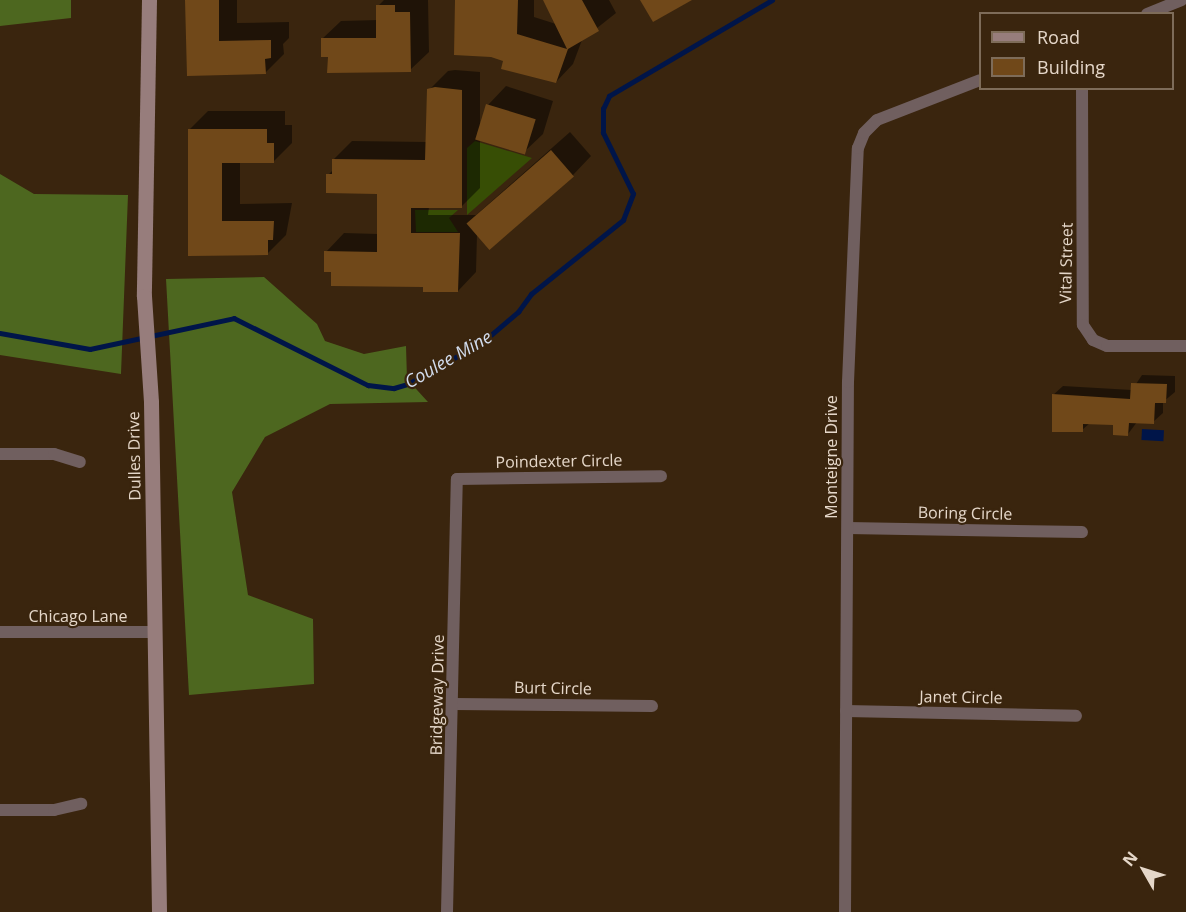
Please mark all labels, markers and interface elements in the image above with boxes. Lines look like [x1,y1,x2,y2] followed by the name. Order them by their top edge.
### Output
[979,12,1174,90] legend
[1037,25,1080,49] text: Road
[1037,55,1105,79] text: Building
[1056,222,1076,304] street label: Vital Street
[401,325,495,393] water label: Coulee Mine
[821,395,841,519] street label: Monteigne Drive
[124,411,144,501] street label: Dulles Drive
[495,450,623,472] street label: Poindexter Circle
[918,503,1012,523] street label: Boring Circle
[29,606,127,626] street label: Chicago Lane
[426,634,448,756] street label: Bridgeway Drive
[514,678,592,698] street label: Burt Circle
[919,687,1003,707] street label: Janet Circle
[1114,840,1174,900] north arrow
[1117,847,1143,871] text: N

